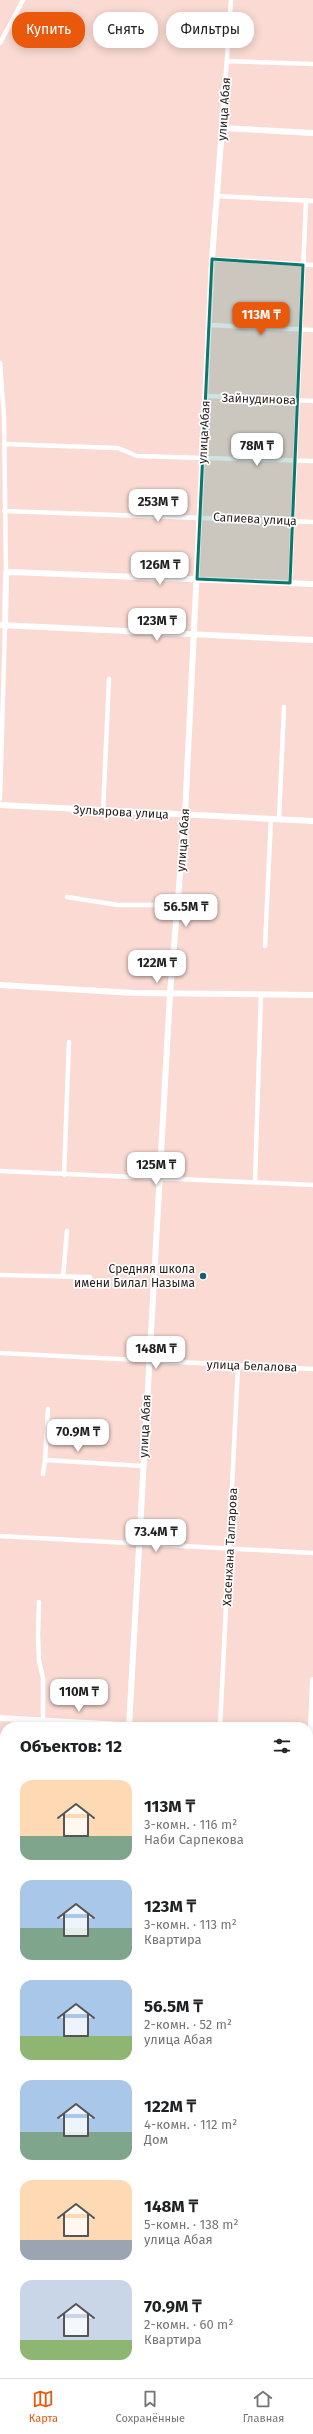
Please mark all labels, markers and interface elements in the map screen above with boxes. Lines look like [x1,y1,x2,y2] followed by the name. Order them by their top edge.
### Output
[12,12,85,48] chip: Купить
[93,12,158,48] chip: Снять
[166,12,254,48] chip: Фильтры
[215,77,233,141] street label: улица Абая
[228,302,294,336] pin: 113M ₸
[242,307,281,322] text: 113M ₸
[222,391,296,407] street label: Зайнудинова
[195,400,213,464] street label: улица Абая
[229,433,285,467] pin: 78M ₸
[240,438,274,453] text: 78M ₸
[125,489,191,523] pin: 253M ₸
[138,494,178,509] text: 253M ₸
[213,510,297,528] street label: Сапиева улица
[127,552,193,586] pin: 126M ₸
[140,557,180,572] text: 126M ₸
[124,608,190,642] pin: 123M ₸
[137,613,177,628] text: 123M ₸
[73,803,169,821] street label: Зульярова улица
[174,808,192,872] street label: улица Абая
[149,894,223,928] pin: 56.5M ₸
[164,899,208,914] text: 56.5M ₸
[124,950,190,984] pin: 122M ₸
[137,955,177,970] text: 122M ₸
[123,1152,189,1186] pin: 125M ₸
[136,1157,176,1172] text: 125M ₸
[74,1262,195,1290] place label: Средняя школа имени Билал Назыма
[198,1271,208,1281] marker: Средняя школа имени Билал Назыма
[123,1336,189,1370] pin: 148M ₸
[135,1341,177,1356] text: 148M ₸
[207,1357,297,1375] street label: улица Белалова
[136,1394,154,1458] street label: улица Абая
[41,1419,115,1453] pin: 70.9M ₸
[56,1424,100,1439] text: 70.9M ₸
[220,1487,240,1607] street label: Хасенхана Талгарова
[119,1519,193,1553] pin: 73.4M ₸
[134,1524,178,1539] text: 73.4M ₸
[46,1679,112,1713] pin: 110M ₸
[59,1684,99,1699] text: 110M ₸
[271,1735,293,1757] icon: filters
[20,1736,122,1757] text: Объектов: 12
[52,1796,100,1844] icon: home
[144,1796,195,1817] text: 113M ₸
[144,1817,237,1832] text: 3-комн. · 116 m²
[144,1832,244,1847] text: Наби Сарпекова
[52,1896,100,1944] icon: home
[144,1896,196,1917] text: 123M ₸
[144,1917,237,1932] text: 3-комн. · 113 m²
[144,1932,202,1947] text: Квартира
[52,1996,100,2044] icon: home
[144,1996,203,2017] text: 56.5M ₸
[144,2017,232,2032] text: 2-комн. · 52 m²
[144,2032,213,2047] text: улица Абая
[52,2096,100,2144] icon: home
[144,2096,196,2117] text: 122M ₸
[144,2117,237,2132] text: 4-комн. · 112 m²
[144,2132,168,2147] text: Дом
[52,2196,100,2244] icon: home
[144,2196,198,2217] text: 148M ₸
[144,2217,239,2232] text: 5-комн. · 138 m²
[144,2232,213,2247] text: улица Абая
[52,2296,100,2344] icon: home
[144,2296,202,2317] text: 70.9M ₸
[144,2317,233,2332] text: 2-комн. · 60 m²
[144,2332,202,2347] text: Квартира
[29,2388,58,2425] tab: Карта
[115,2388,185,2425] tab: Сохранённые
[243,2388,284,2425] tab: Главная

